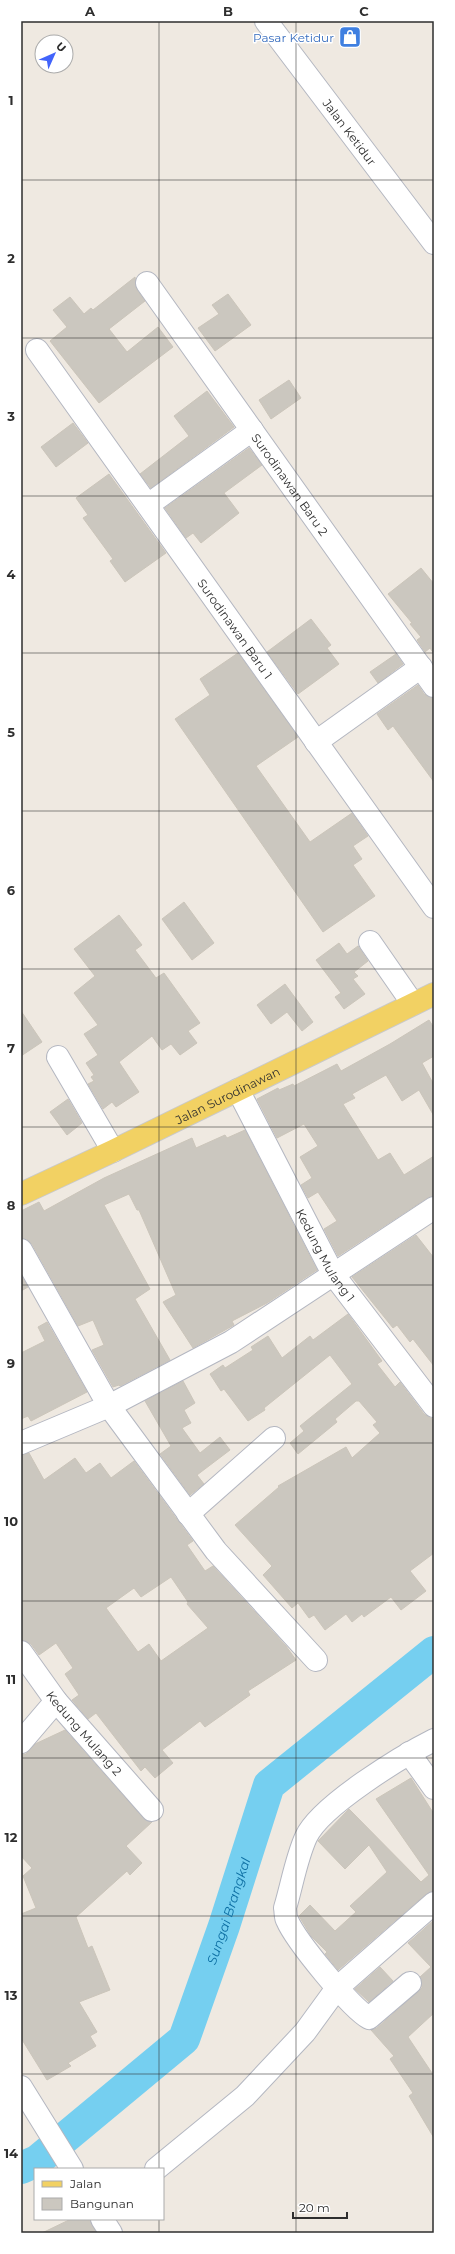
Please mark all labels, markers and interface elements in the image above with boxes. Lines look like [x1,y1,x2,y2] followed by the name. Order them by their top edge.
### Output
[84,3,96,19] text: A
[223,3,233,19] text: B
[359,3,369,19] text: C
[337,24,363,50] shop icon: Pasar Ketidur
[253,30,334,45] place label: Pasar Ketidur
[34,34,74,74] north arrow
[53,39,69,55] text: U
[8,92,14,108] text: 1
[319,95,380,168] street label: Jalan Ketidur
[7,250,15,266] text: 2
[6,408,15,424] text: 3
[249,430,332,538] street label: Surodinawan Baru 2
[7,566,16,582] text: 4
[195,576,276,681] street label: Surodinawan Baru 1
[7,724,15,740] text: 5
[7,882,16,898] text: 6
[7,1040,15,1056] text: 7
[172,1063,282,1127] street label: Jalan Surodinawan
[7,1197,16,1213] text: 8
[293,1206,359,1304] street label: Kedung Mulang 1
[7,1355,15,1371] text: 9
[4,1513,18,1529] text: 10
[6,1671,16,1687] text: 11
[44,1688,126,1779] street label: Kedung Mulang 2
[5,1829,18,1845] text: 12
[203,1855,253,1966] water label: Sungai Brangkal
[5,1987,18,2003] text: 13
[4,2145,18,2161] text: 14
[34,2168,164,2220] legend
[69,2176,102,2191] text: Jalan
[293,2194,347,2220] scale bar
[70,2196,134,2211] text: Bangunan
[299,2200,330,2215] text: 20 m

